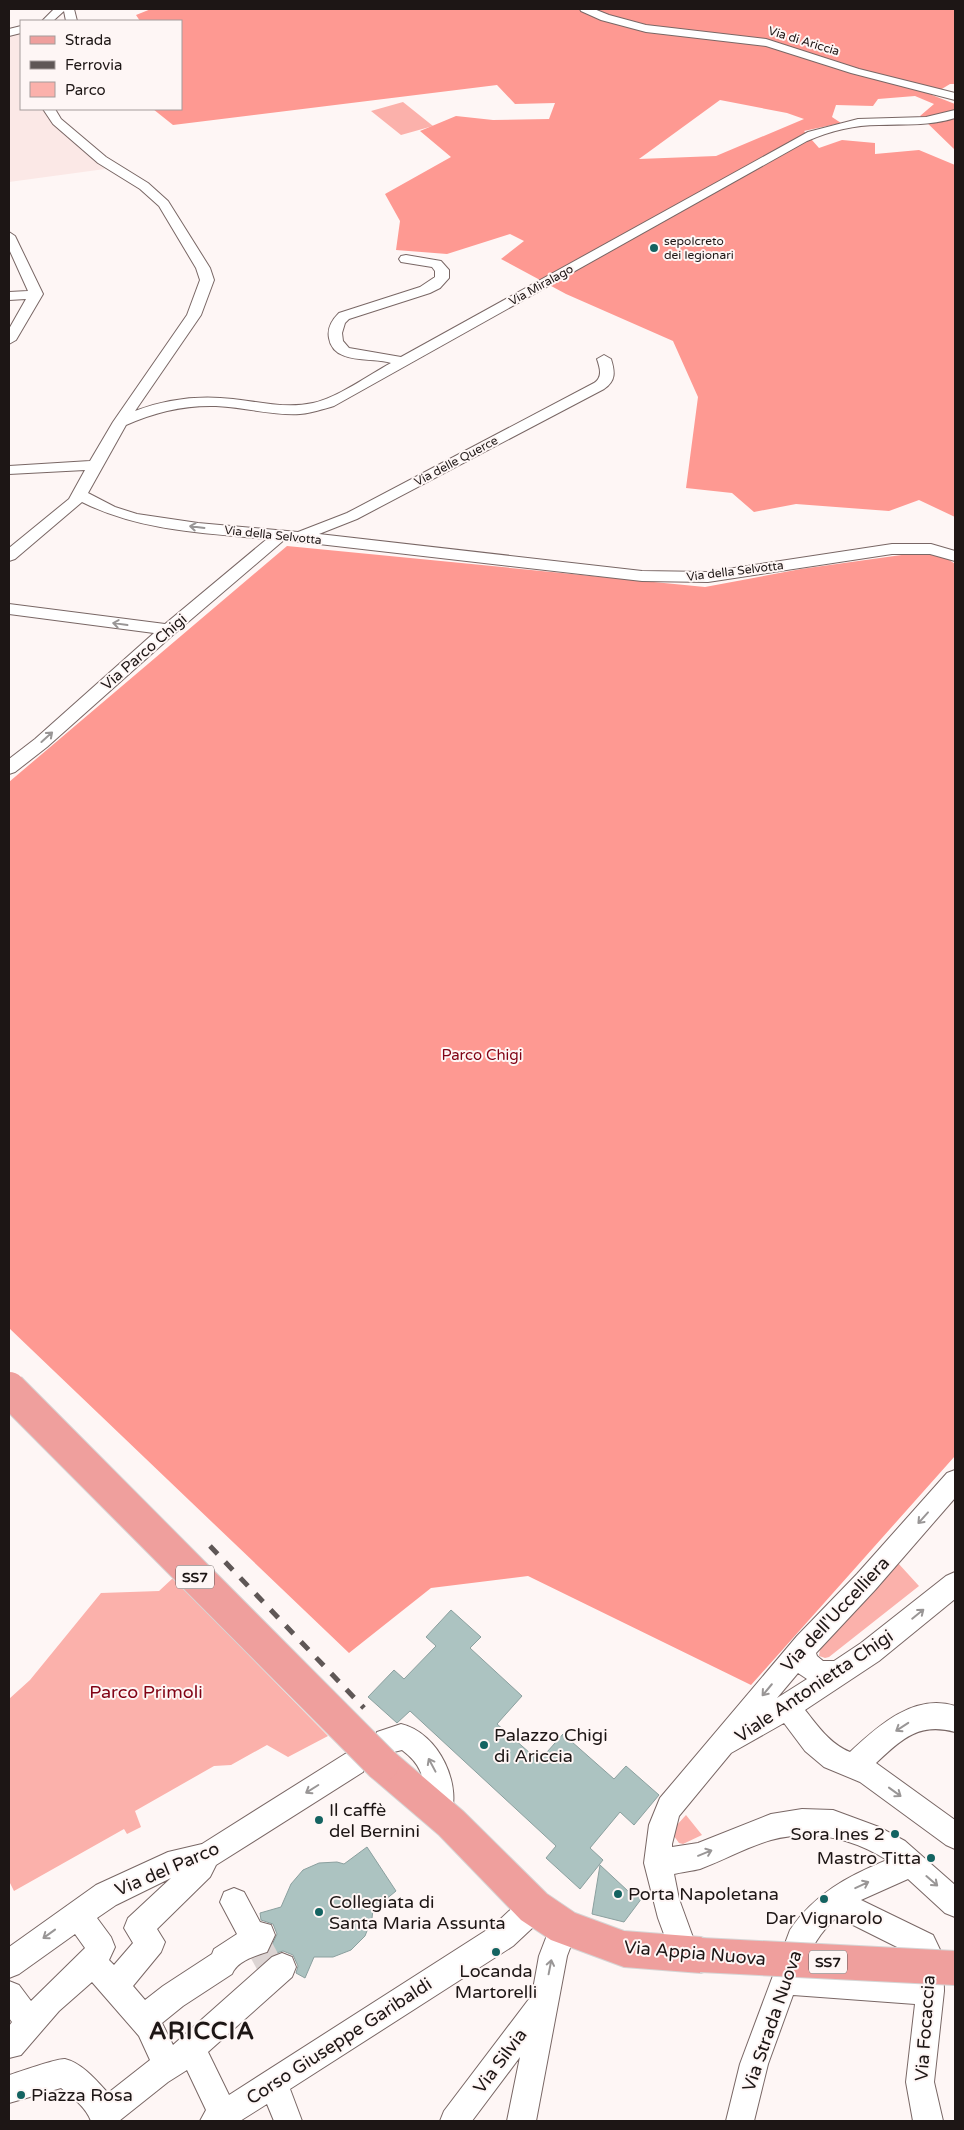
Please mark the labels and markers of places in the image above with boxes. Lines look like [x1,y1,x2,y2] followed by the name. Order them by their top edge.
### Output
[664,234,734,262] place label: sepolcreto dei legionari
[648,242,660,254] marker: sepolcreto dei legionari
[494,1724,608,1767] place label: Palazzo Chigi di Ariccia
[478,1739,490,1751] marker: Palazzo Chigi di Ariccia
[329,1799,420,1842] place label: Il caffè del Bernini
[313,1814,325,1826] marker: Il caffè del Bernini
[791,1823,885,1845] place label: Sora Ines 2
[889,1828,901,1840] marker: Sora Ines 2
[817,1847,921,1869] place label: Mastro Titta
[925,1852,937,1864] marker: Mastro Titta
[628,1883,779,1905] place label: Porta Napoletana
[612,1888,624,1900] marker: Porta Napoletana
[329,1891,506,1934] place label: Collegiata di Santa Maria Assunta
[818,1893,830,1905] marker: Dar Vignarolo
[313,1906,325,1918] marker: Collegiata di Santa Maria Assunta
[765,1907,883,1929] place label: Dar Vignarolo
[490,1946,502,1958] marker: Locanda Martorelli
[455,1960,537,2003] place label: Locanda Martorelli
[31,2084,133,2106] place label: Piazza Rosa
[15,2089,27,2101] marker: Piazza Rosa

